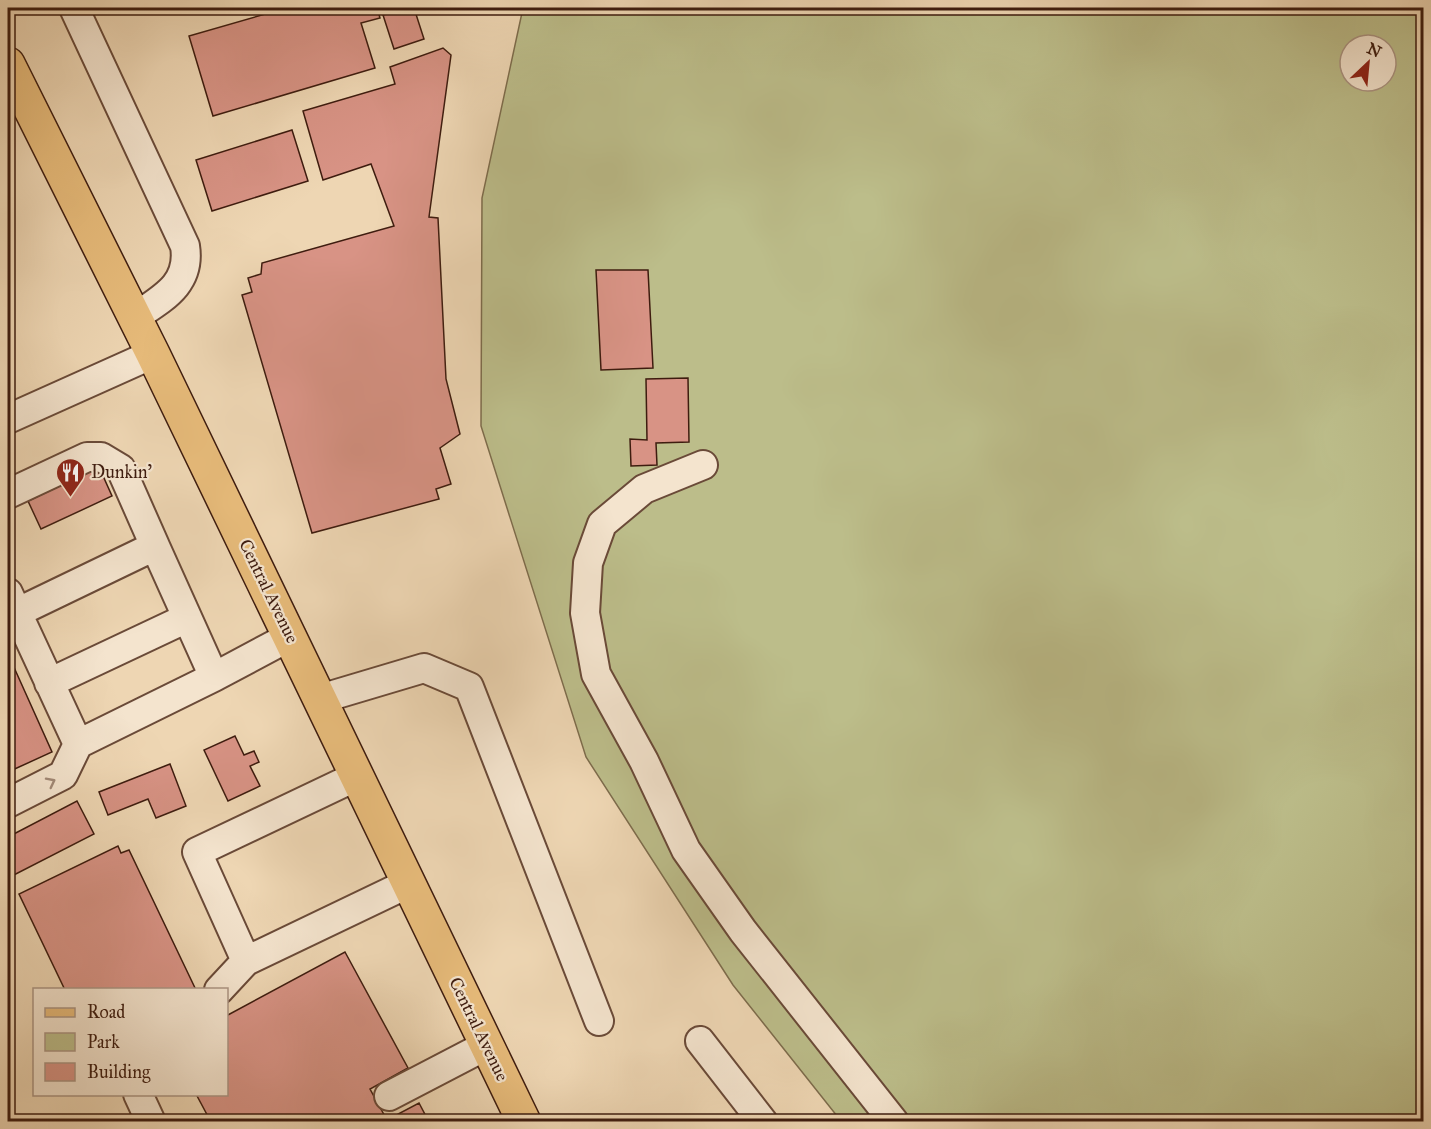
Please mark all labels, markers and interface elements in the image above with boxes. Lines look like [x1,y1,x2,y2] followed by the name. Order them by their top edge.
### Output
[1338,33,1398,93] north arrow
[1364,38,1385,62] text: N
[54,456,86,498] restaurant icon: Dunkin'
[91,461,152,483] place label: Dunkin'
[234,535,304,647] street label: Central Avenue
[44,777,55,789] one-way arrow
[444,973,514,1085] street label: Central Avenue
[33,988,228,1096] legend
[87,1001,125,1023] text: Road
[87,1031,120,1053] text: Park
[87,1061,151,1084] text: Building

